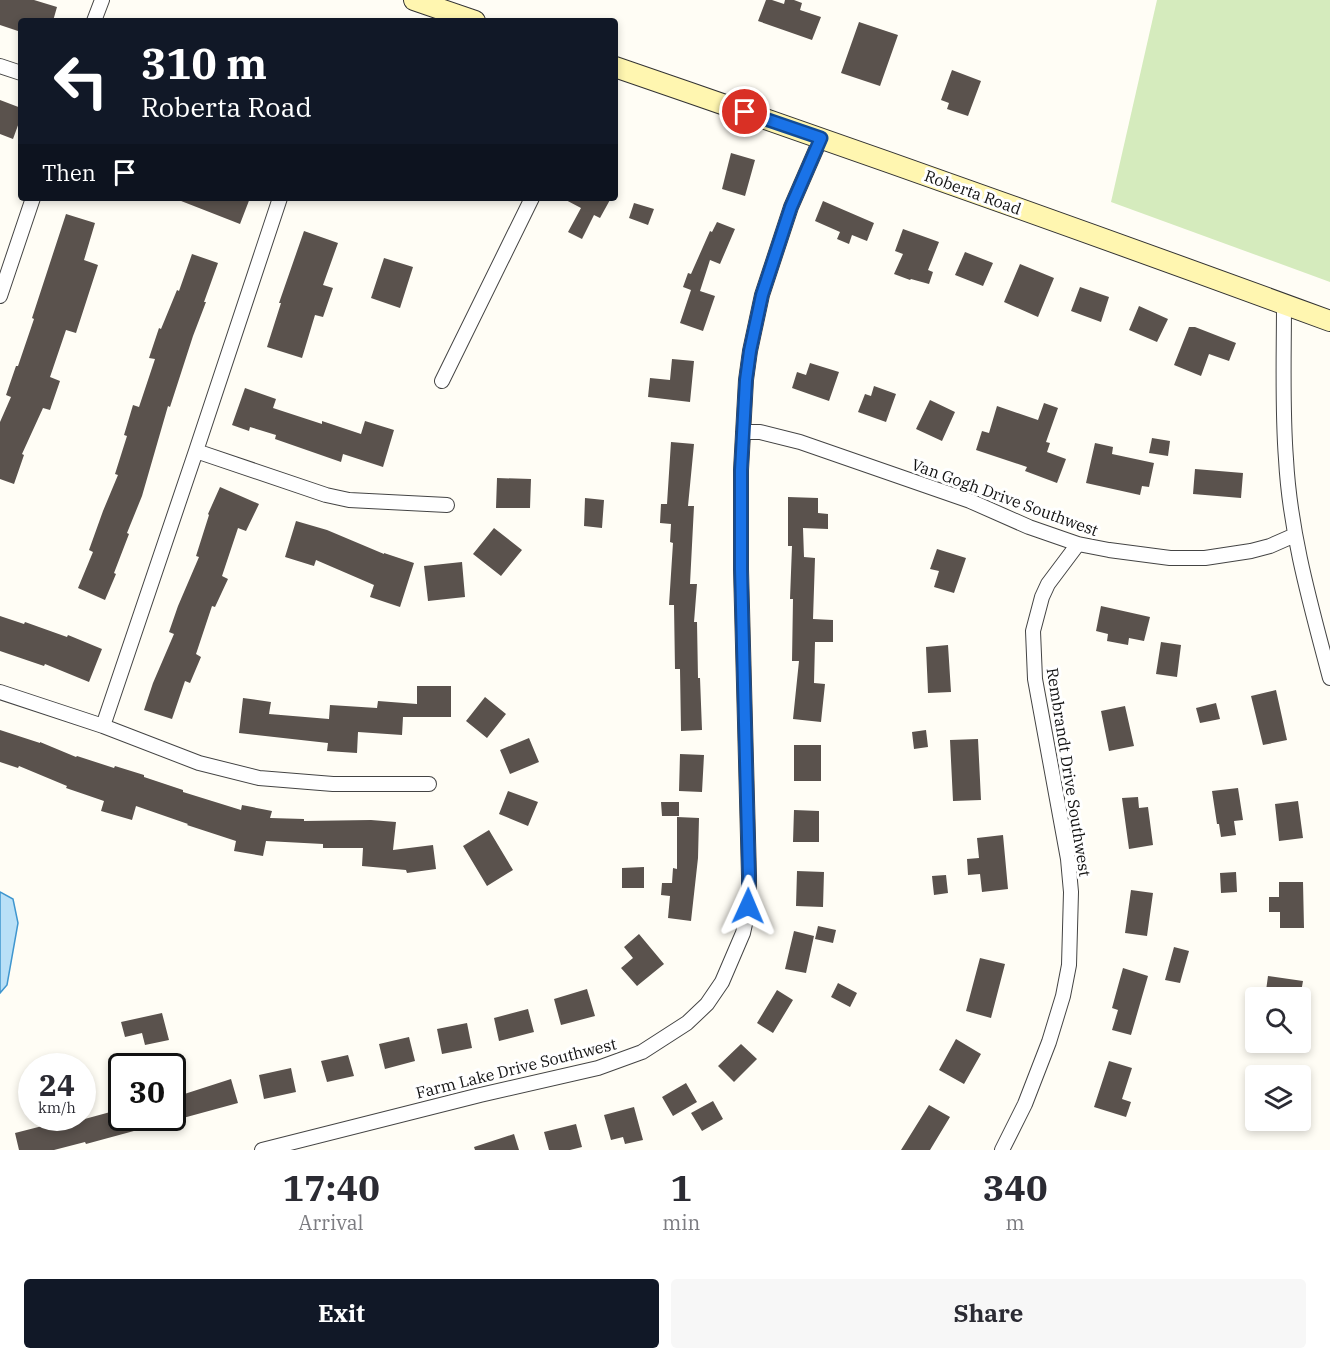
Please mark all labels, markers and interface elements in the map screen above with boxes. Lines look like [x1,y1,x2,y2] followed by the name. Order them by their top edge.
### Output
[141,36,267,91] text: 310 m
[42,42,120,120] icon: left
[719,86,770,137] pin
[141,89,312,124] text: Roberta Road
[728,95,761,128] icon: arrive
[108,156,141,189] icon: arrive
[42,158,96,187] text: Then
[922,165,1024,219] street label: Roberta Road
[909,454,1101,540] street label: Van Gogh Drive Southwest
[1043,666,1095,878] street label: Rembrandt Drive Southwest
[716,874,780,938] position arrow
[1245,987,1311,1131] map controls
[1245,987,1311,1053] button: search
[414,1033,619,1103] street label: Farm Lake Drive Southwest
[108,1053,186,1131] speed limit sign: 30
[39,1065,75,1104] text: 24
[1245,1065,1311,1131] button: layers
[38,1098,76,1117] text: km/h
[282,1164,380,1211] text: 17:40
[670,1164,692,1211] text: 1
[983,1164,1048,1211] text: 340
[299,1209,364,1236] text: Arrival
[662,1209,700,1236] text: min
[1006,1209,1025,1236] text: m
[24,1279,659,1348] button: Exit
[671,1279,1306,1348] button: Share

